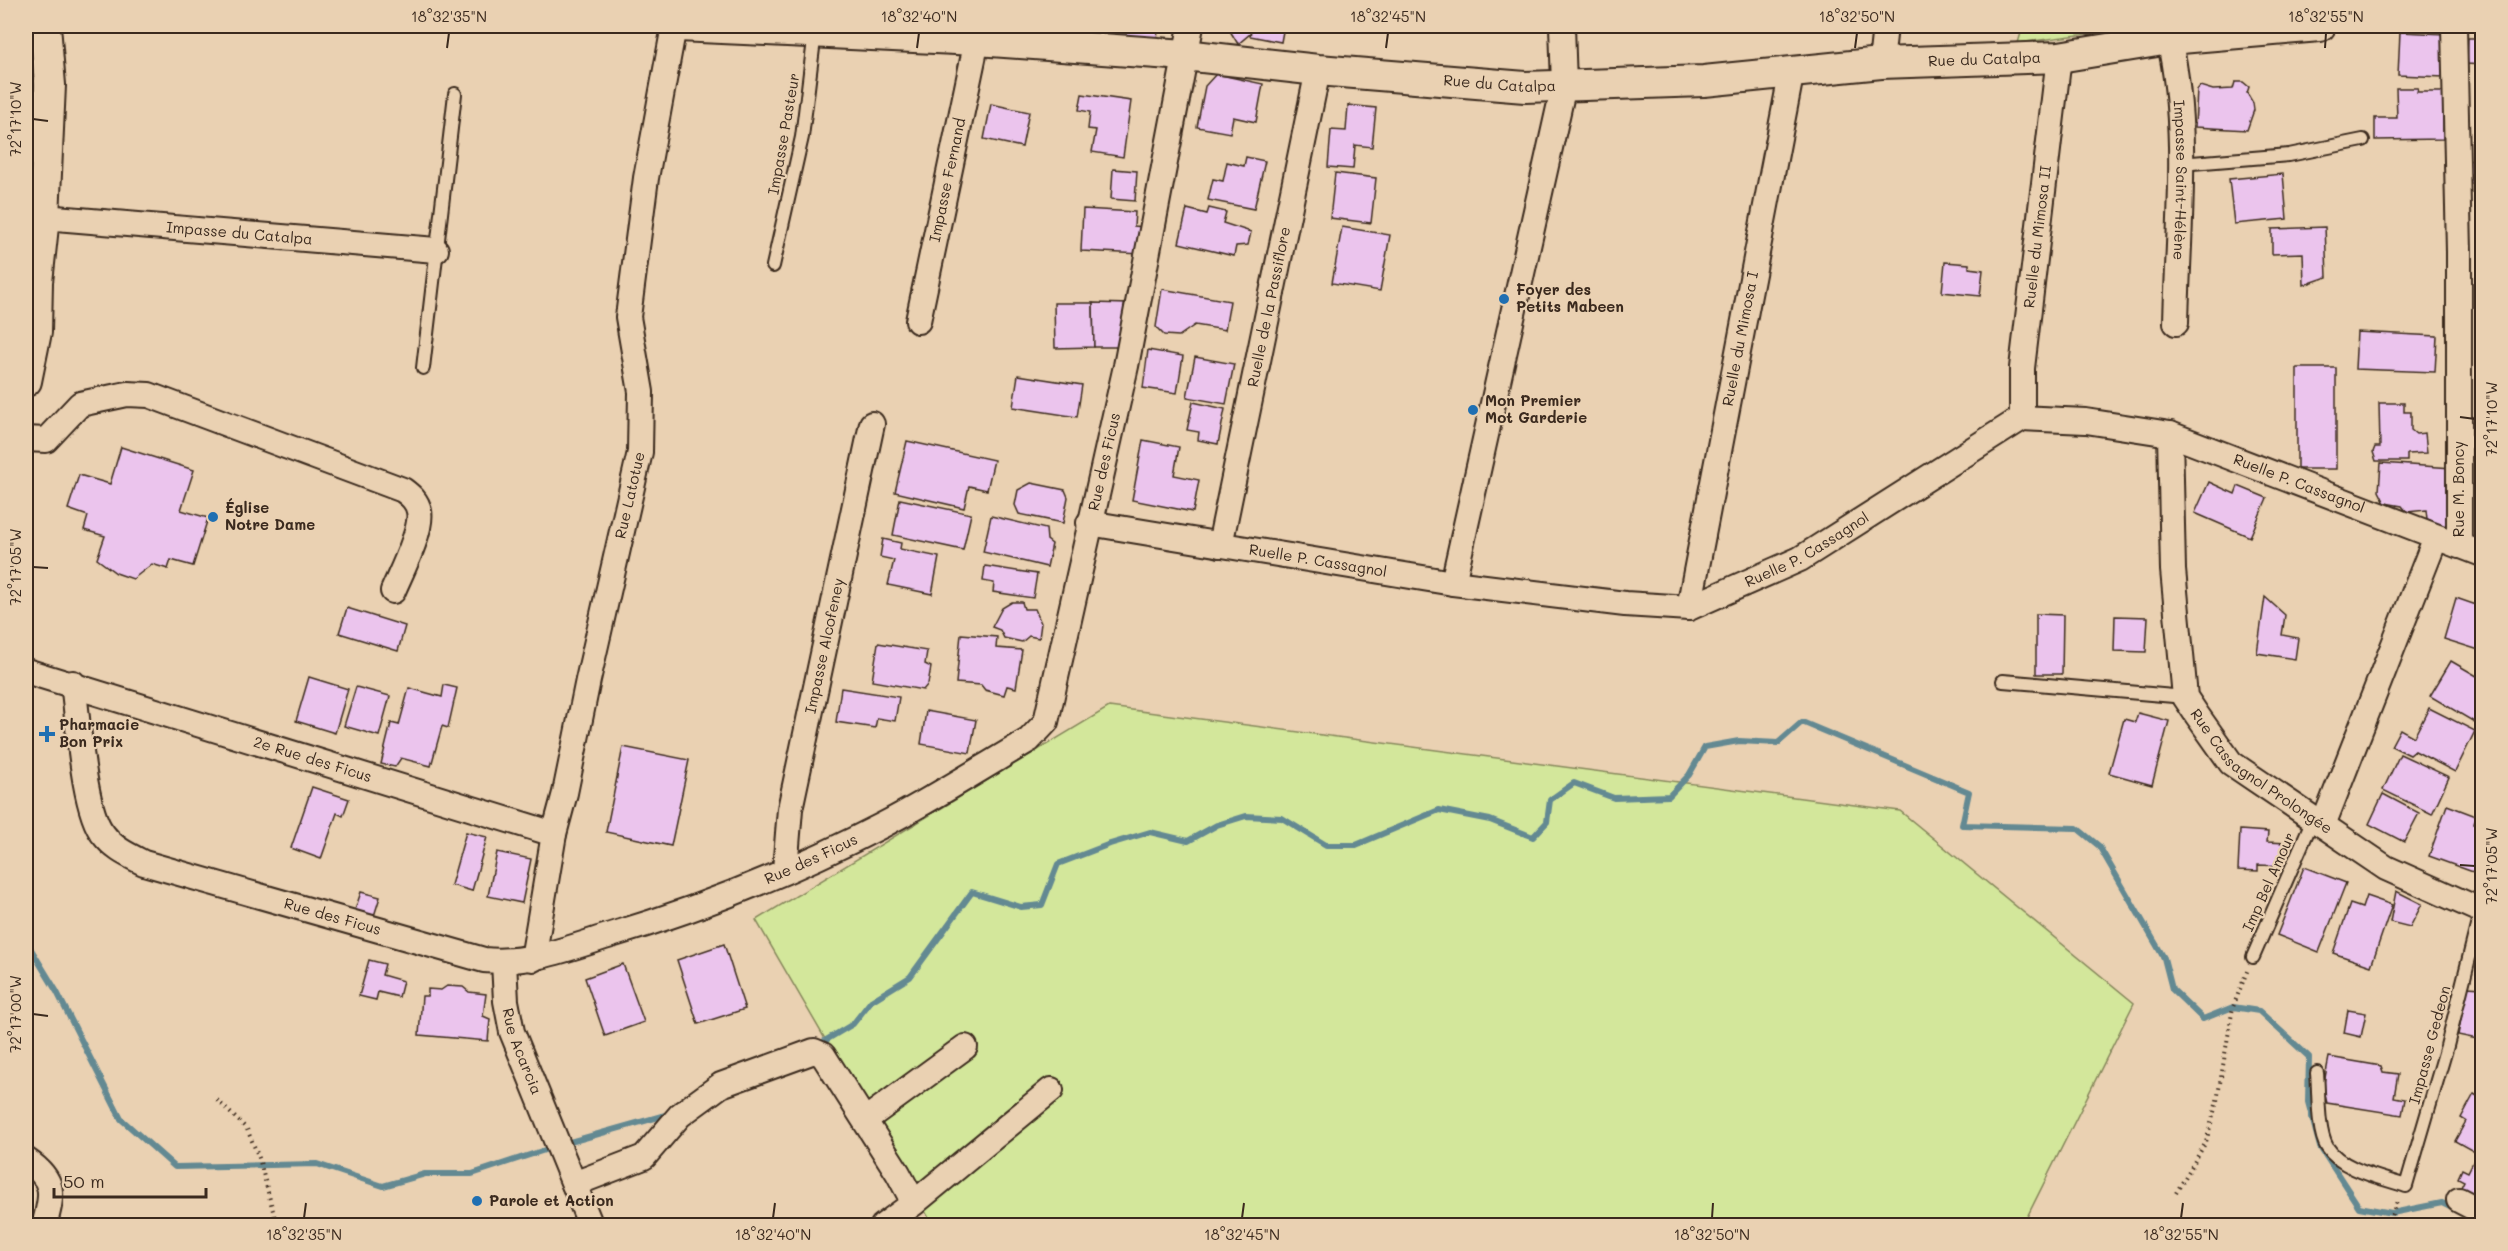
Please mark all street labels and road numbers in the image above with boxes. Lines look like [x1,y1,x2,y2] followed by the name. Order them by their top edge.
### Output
[1928,47,2041,70] street label: Rue du Catalpa
[1443,69,1556,96] street label: Rue du Catalpa
[762,71,804,196] street label: Impasse Pasteur
[2169,99,2192,261] street label: Impasse Saint-Hélène
[924,116,969,244] street label: Impasse Fernand
[2018,164,2055,309] street label: Ruelle du Mimosa II
[165,216,313,249] street label: Impasse du Catalpa
[1242,225,1294,389] street label: Ruelle de la Passiflore
[1717,269,1762,408] street label: Ruelle du Mimosa I
[1083,411,1124,513] street label: Rue des Ficus
[2448,441,2468,537] street label: Rue M. Boncy
[2231,448,2368,517] street label: Ruelle P. Cassagnol
[610,450,649,541] street label: Rue Latotue
[1741,507,1872,591] street label: Ruelle P. Cassagnol
[1248,539,1388,581] street label: Ruelle P. Cassagnol
[800,576,848,715] street label: Impasse Alcofeney
[2187,704,2337,838] street label: Rue Cassagnol Prolongée
[251,731,375,786] street label: 2e Rue des Ficus
[761,828,861,888] street label: Rue des Ficus
[2237,829,2299,934] street label: Imp Bel Amour
[282,892,384,939] street label: Rue des Ficus
[2404,983,2455,1106] street label: Impasse Gedeon
[499,1006,547,1097] street label: Rue Acarcia

